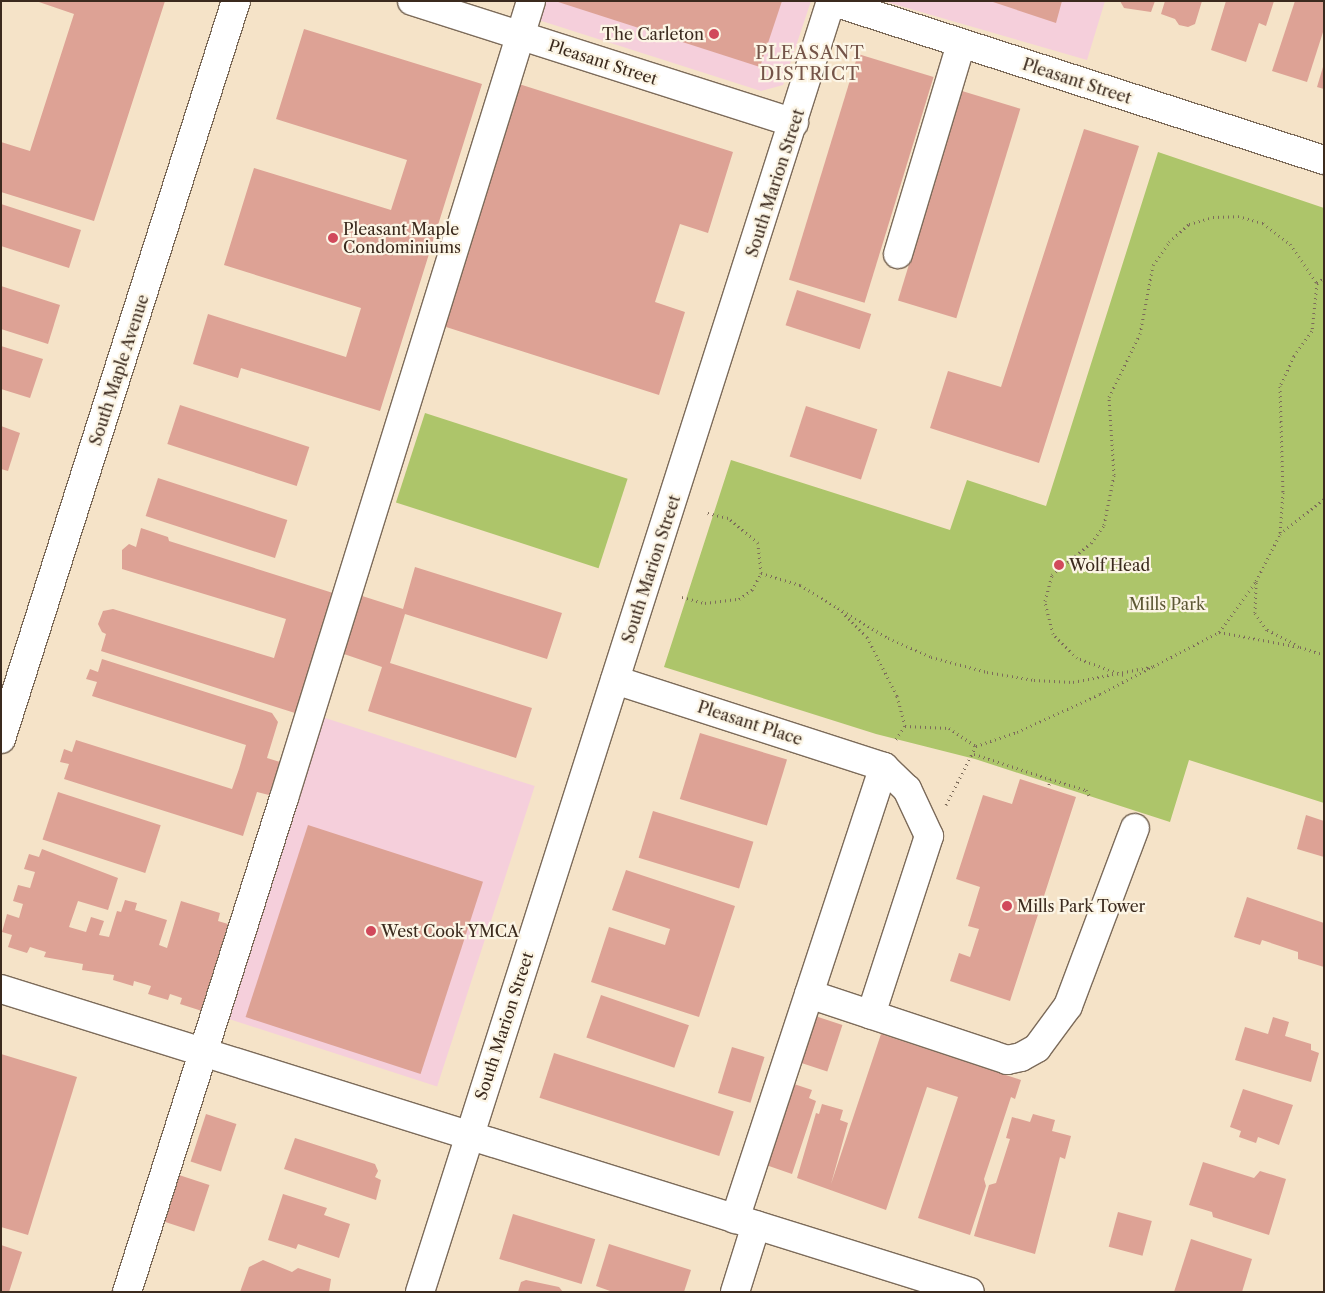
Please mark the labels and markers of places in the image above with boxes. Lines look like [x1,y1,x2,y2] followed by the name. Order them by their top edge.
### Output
[602,24,704,44] place label: The Carleton
[708,28,720,40] marker: The Carleton
[343,219,461,257] place label: Pleasant Maple Condominiums
[327,232,339,244] marker: Pleasant Maple Condominiums
[1069,555,1150,575] place label: Wolf Head
[1053,559,1065,571] marker: Wolf Head
[1017,896,1146,916] place label: Mills Park Tower
[1001,900,1013,912] marker: Mills Park Tower
[381,921,520,941] place label: West Cook YMCA
[365,925,377,937] marker: West Cook YMCA

